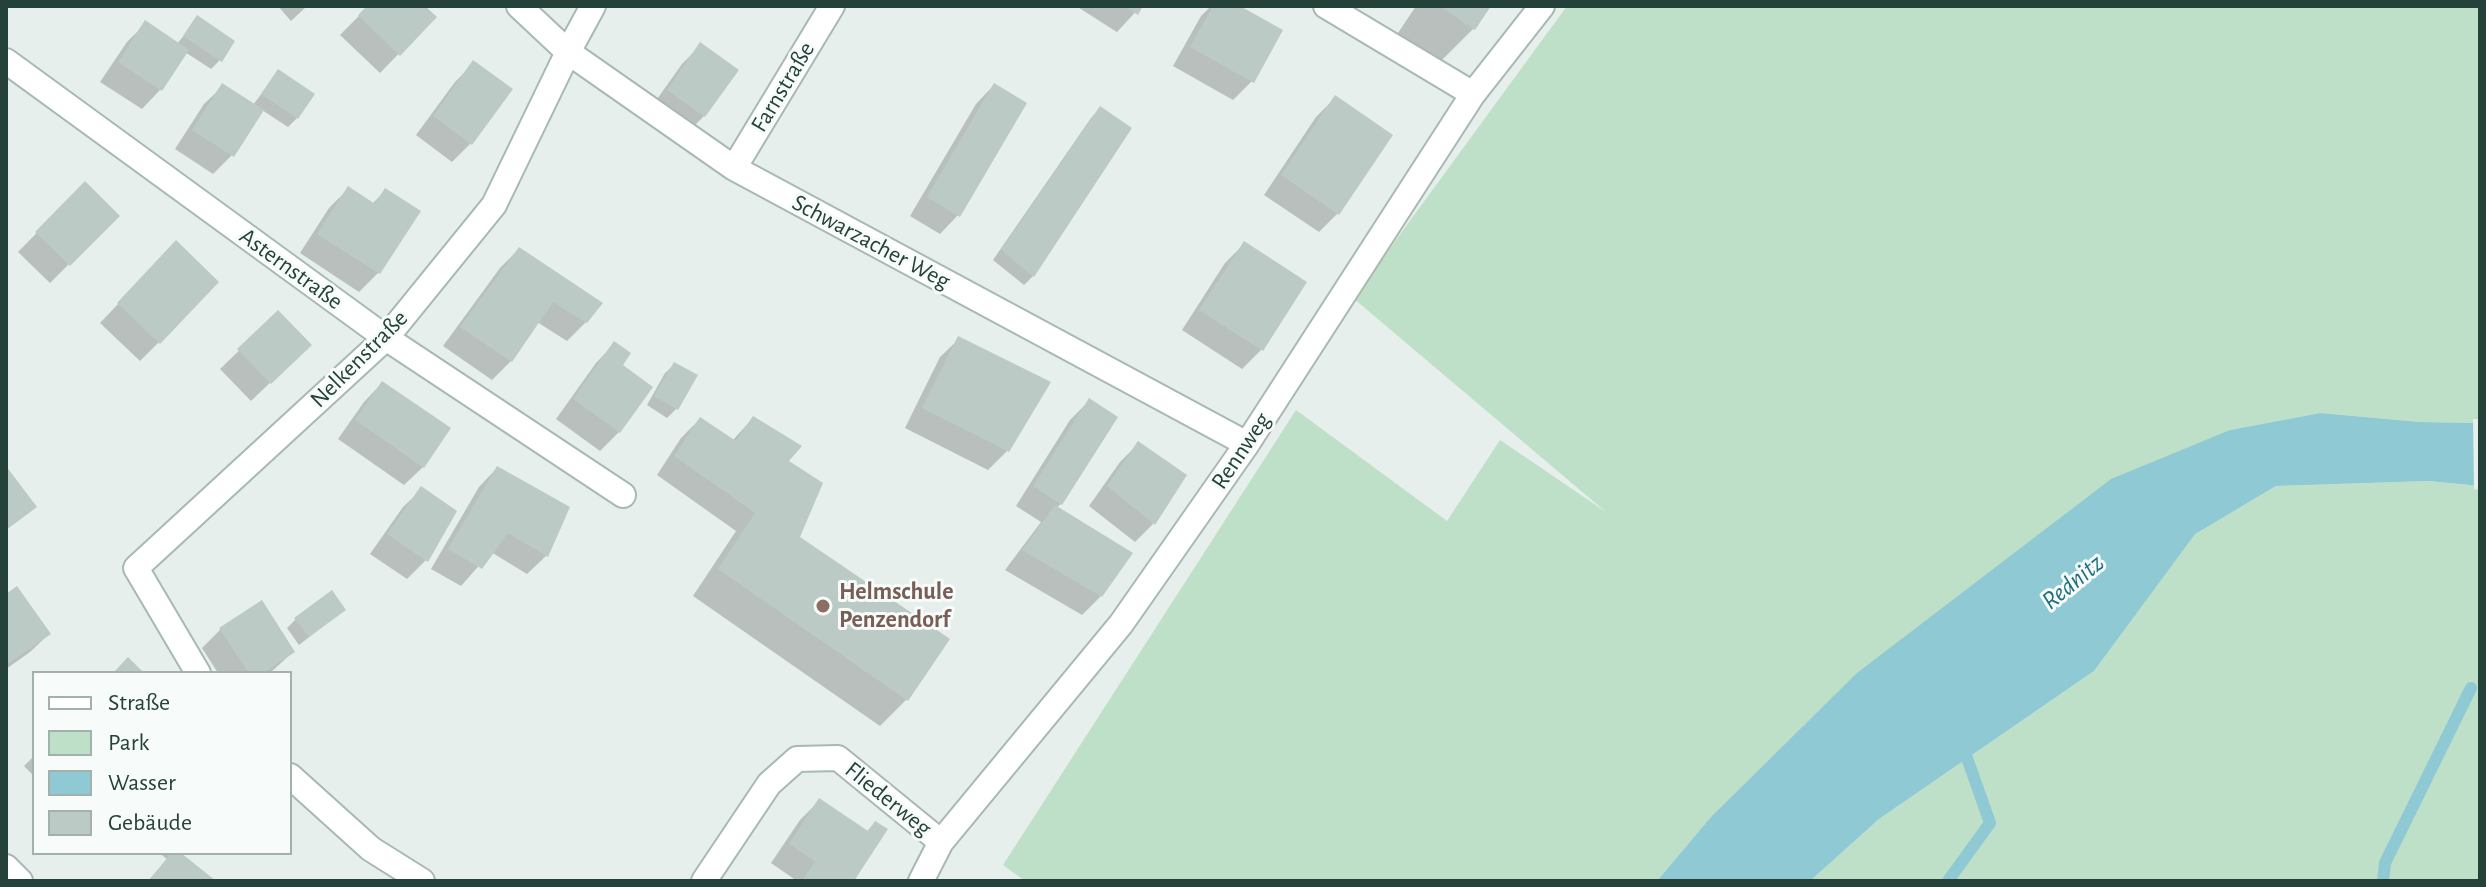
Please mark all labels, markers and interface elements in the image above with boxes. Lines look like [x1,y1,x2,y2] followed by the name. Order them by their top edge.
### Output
[745,37,821,137] street label: Farnstraße
[787,188,955,296] street label: Schwarzacher Weg
[234,222,348,316] street label: Asternstraße
[304,304,414,414] street label: Nelkenstraße
[1205,407,1277,495] street label: Rennweg
[2036,547,2110,617] water label: Rednitz
[839,578,953,634] place label: Helmschule Penzendorf
[814,597,832,615] marker: Helmschule Penzendorf
[32,671,292,855] legend
[108,691,170,715] text: Straße
[108,731,149,755] text: Park
[839,755,937,843] street label: Fliederweg
[108,771,176,795] text: Wasser
[108,811,192,835] text: Gebäude

